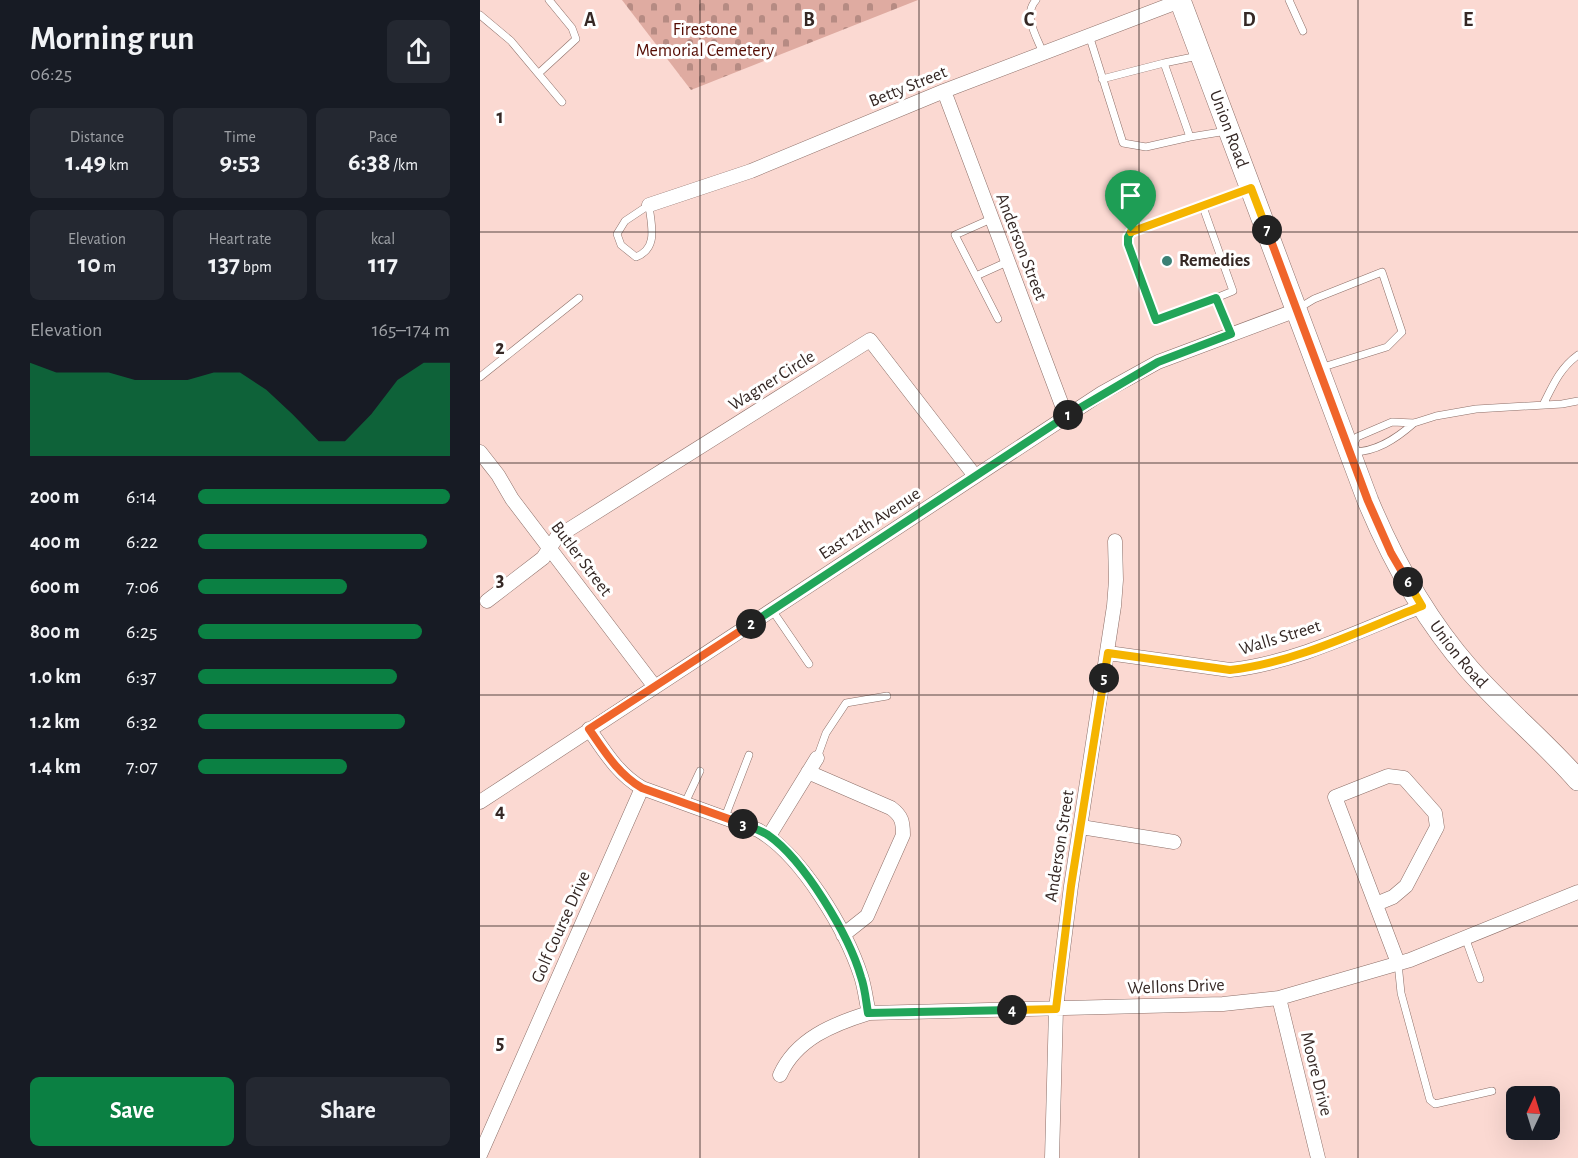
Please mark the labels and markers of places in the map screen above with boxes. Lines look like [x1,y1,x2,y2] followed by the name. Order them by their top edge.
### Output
[1105,170,1156,232] pin
[1252,215,1282,245] pin: 7
[1179,252,1250,270] place label: Remedies
[1160,254,1174,268] marker: Remedies
[1053,400,1083,430] pin: 1
[1393,567,1423,597] pin: 6
[736,609,766,639] pin: 2
[1089,663,1119,693] pin: 5
[728,809,758,839] pin: 3
[997,995,1027,1025] pin: 4

